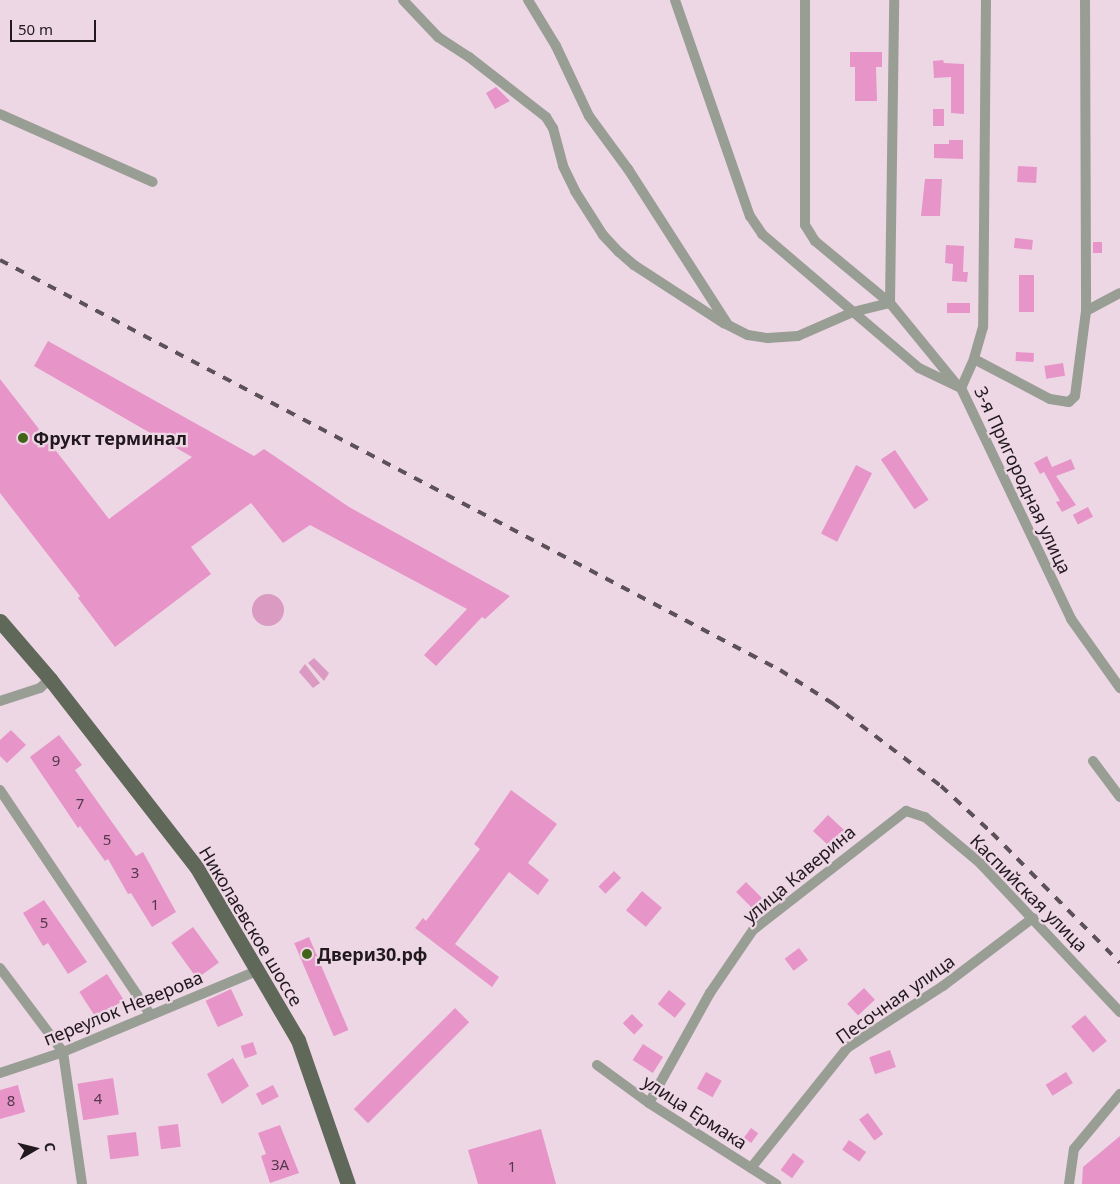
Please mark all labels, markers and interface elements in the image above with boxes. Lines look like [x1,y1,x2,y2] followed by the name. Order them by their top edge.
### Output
[12,10,99,42] scale bar
[18,19,53,39] text: 50 m
[970,383,1076,577] street label: 3-я Пригородная улица
[33,427,187,449] place label: Фрукт терминал
[17,432,29,444] marker: Фрукт терминал
[52,752,60,770] house number: 9
[76,795,84,813] house number: 7
[738,821,860,927] street label: улица Каверина
[966,830,1092,956] street label: Каспийская улица
[103,831,111,849] house number: 5
[195,842,307,1010] street label: Николаевское шоссе
[131,864,139,882] house number: 3
[151,896,159,914] house number: 1
[40,914,48,932] house number: 5
[317,943,427,965] place label: Двери30.рф
[301,948,313,960] marker: Двери30.рф
[831,950,959,1048] street label: Песочная улица
[40,966,206,1050] street label: переулок Неверова
[639,1070,751,1154] street label: улица Ермака
[94,1090,102,1108] house number: 4
[7,1092,15,1110] house number: 8
[10,1124,60,1174] north arrow
[40,1141,60,1153] text: С
[271,1156,289,1174] house number: 3А
[508,1158,516,1176] house number: 1

